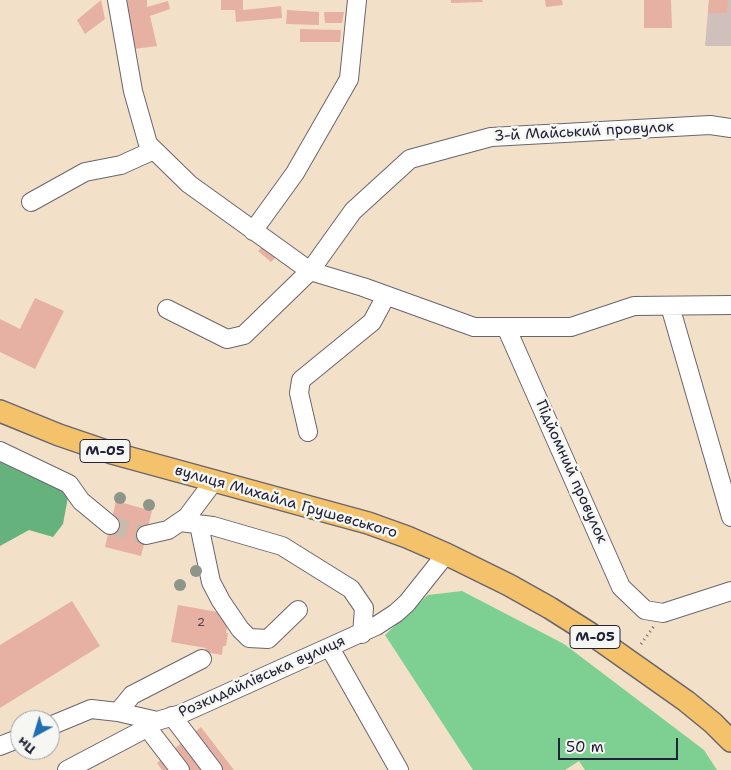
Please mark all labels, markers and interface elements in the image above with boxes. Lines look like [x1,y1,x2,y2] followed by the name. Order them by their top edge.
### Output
[494,118,674,146] street label: 3-й Майський провулок
[531,398,611,546] street label: Підйомний провулок
[80,440,130,462] road number: М-05
[173,462,399,542] street label: вулиця Михайла Грушевського
[197,616,205,630] house number: 2
[570,626,620,649] road number: М-05
[176,632,348,722] street label: Розкидайлівська вулиця
[10,710,60,760] north arrow
[561,728,681,760] scale bar
[13,733,39,759] text: Пн
[566,737,604,757] text: 50 m

